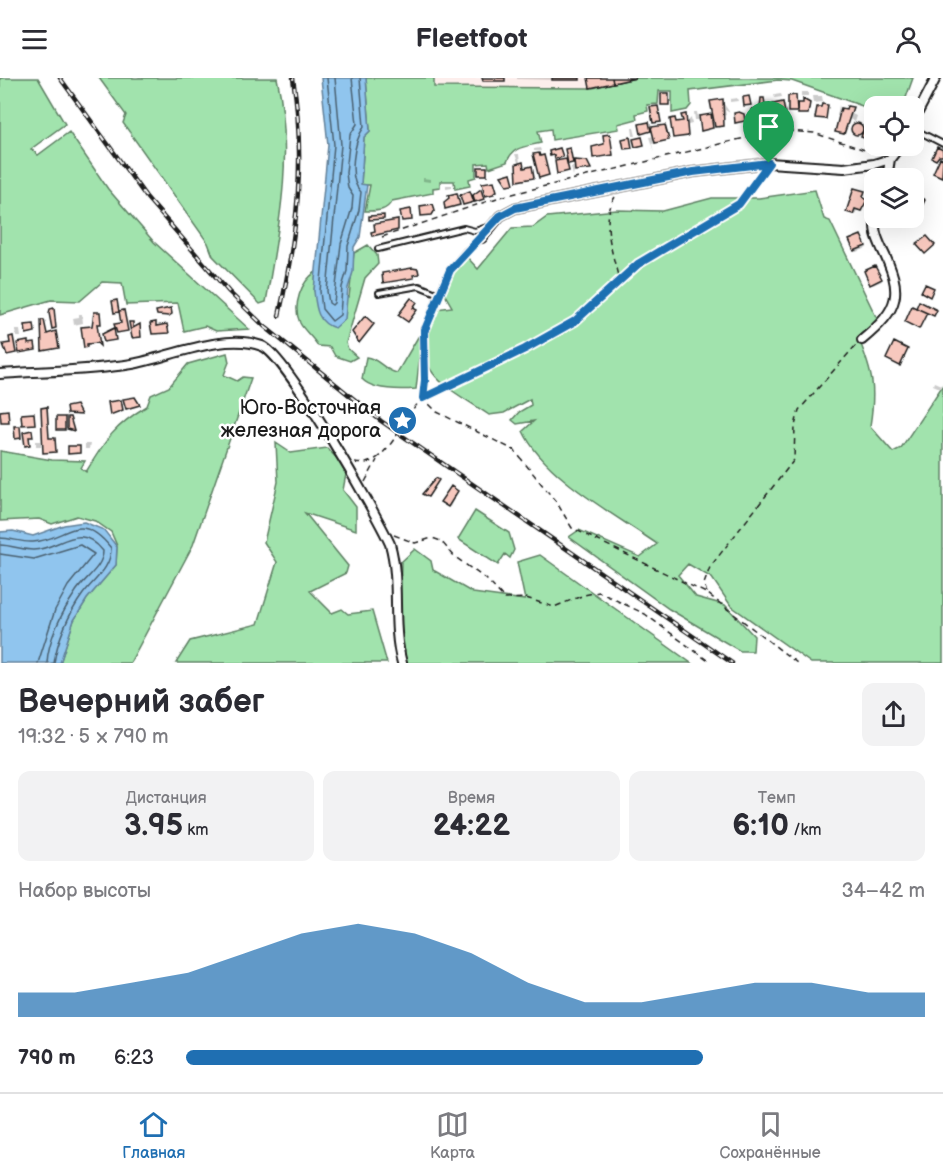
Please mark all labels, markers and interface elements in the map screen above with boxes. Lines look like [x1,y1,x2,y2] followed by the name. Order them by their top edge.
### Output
[18,23,51,56] icon: menu
[415,23,528,55] text: Fleetfoot
[892,23,925,56] icon: person
[864,96,924,228] map controls
[864,96,924,156] button: locate
[743,101,794,163] pin
[752,110,785,143] icon: arrive
[864,168,924,228] button: layers
[221,396,381,443] place label: Юго-Восточная железная дорога
[386,404,418,436] place icon: Юго-Восточная железная дорога
[18,682,265,722] text: Вечерний забег
[862,683,925,746] button: share
[18,725,169,749] text: 19:32 · 5 × 790 m
[126,789,207,808] text: Дистанция
[448,789,495,808] text: Время
[758,789,796,808] text: Темп
[124,808,183,844] text: 3.95
[433,808,510,844] text: 24:22
[732,808,789,844] text: 6:10
[183,821,208,840] text: km
[789,821,821,840] text: /km
[18,879,151,903] text: Набор высоты
[841,879,925,903] text: 34–42 m
[18,1046,76,1070] text: 790 m
[114,1046,154,1070] text: 6:23
[122,1108,185,1163] tab: Главная
[430,1108,475,1163] tab: Карта
[720,1108,821,1163] tab: Сохранённые

